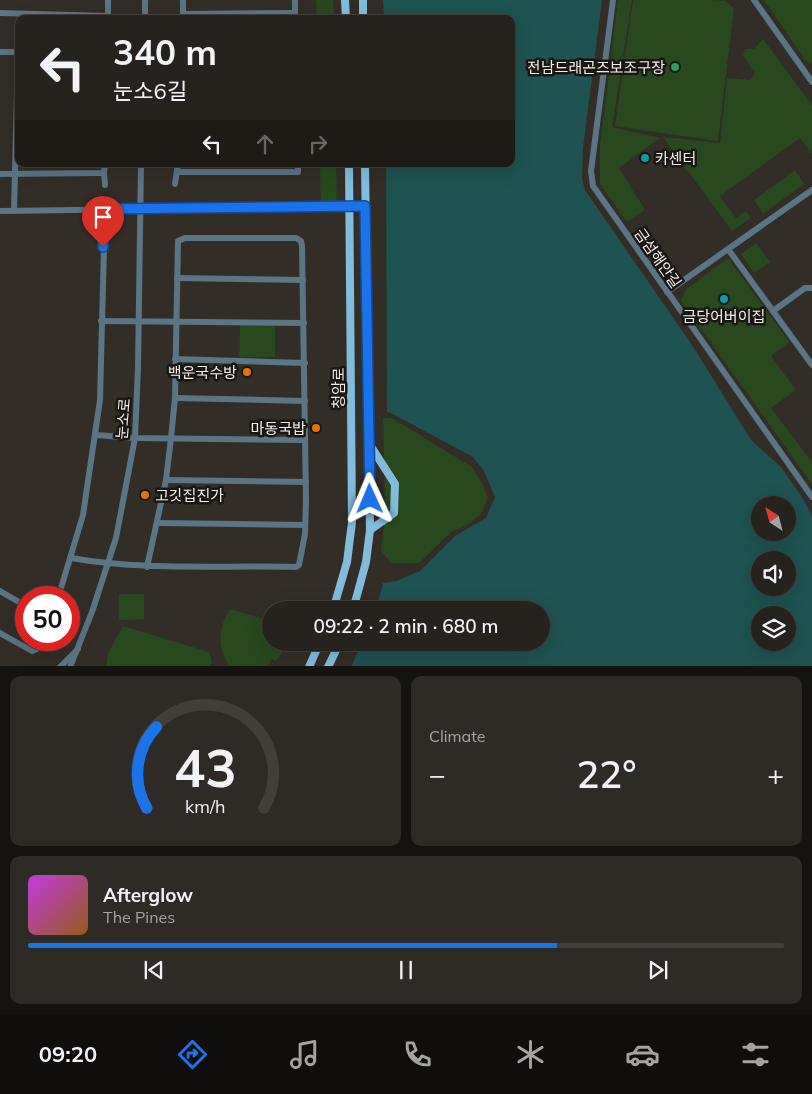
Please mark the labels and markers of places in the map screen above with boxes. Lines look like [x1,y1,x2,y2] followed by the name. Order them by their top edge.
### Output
[527,58,665,77] place label: 전남드래곤즈보조구장
[669,61,681,73] marker: 전남드래곤즈보조구장
[655,149,696,168] place label: 카센터
[639,152,651,164] marker: 카센터
[82,196,124,247] pin
[718,293,730,305] marker: 금당어버이집
[683,307,765,326] place label: 금당어버이집
[168,363,237,382] place label: 백운국수방
[241,366,253,378] marker: 백운국수방
[251,419,306,438] place label: 마동국밥
[310,422,322,434] marker: 마동국밥
[155,486,224,505] place label: 고깃집진가
[139,489,151,501] marker: 고깃집진가

